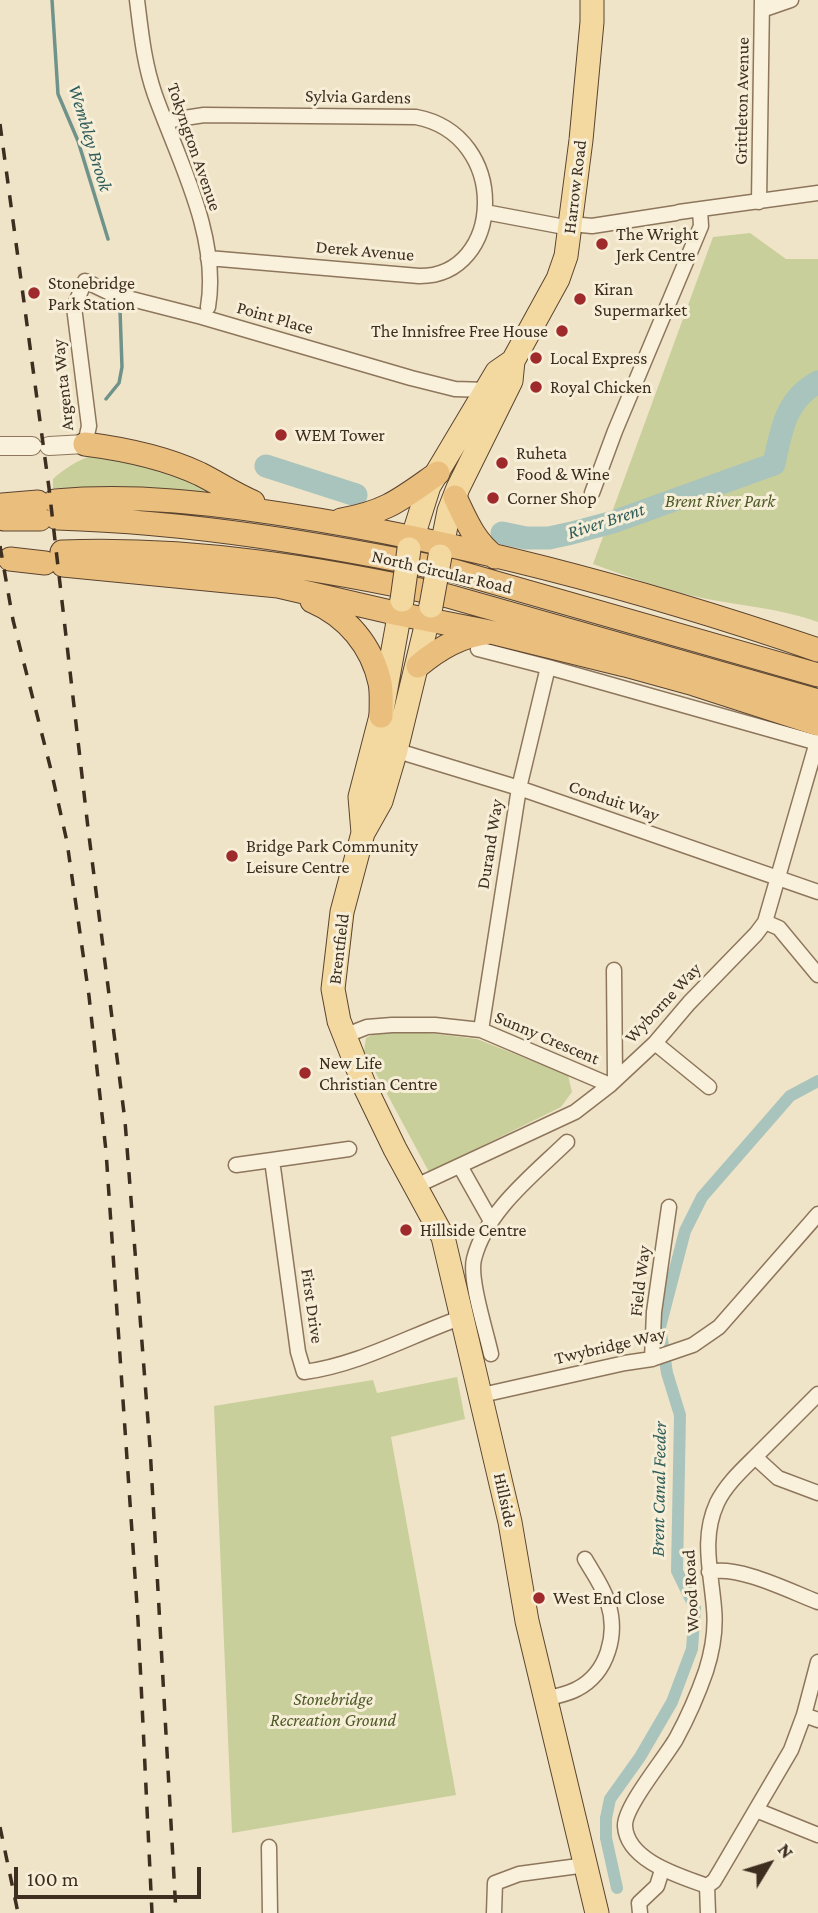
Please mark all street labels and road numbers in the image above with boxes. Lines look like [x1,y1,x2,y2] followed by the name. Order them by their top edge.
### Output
[730,37,754,165] street label: Grittleton Avenue
[162,80,226,214] street label: Tokyngton Avenue
[305,85,411,109] street label: Sylvia Gardens
[559,139,591,235] street label: Harrow Road
[315,236,415,266] street label: Derek Avenue
[234,297,316,339] street label: Point Place
[47,338,79,432] street label: Argenta Way
[370,545,514,599] street label: North Circular Road
[566,775,662,827] street label: Conduit Way
[472,798,508,890] street label: Durand Way
[324,912,354,986] street label: Brentfield
[620,958,706,1048] street label: Wyborne Way
[491,1006,603,1070] street label: Sunny Crescent
[625,1244,655,1318] street label: Field Way
[296,1267,328,1345] street label: First Drive
[552,1323,668,1369] street label: Twybridge Way
[489,1471,521,1529] street label: Hillside
[678,1549,704,1633] street label: Wood Road

